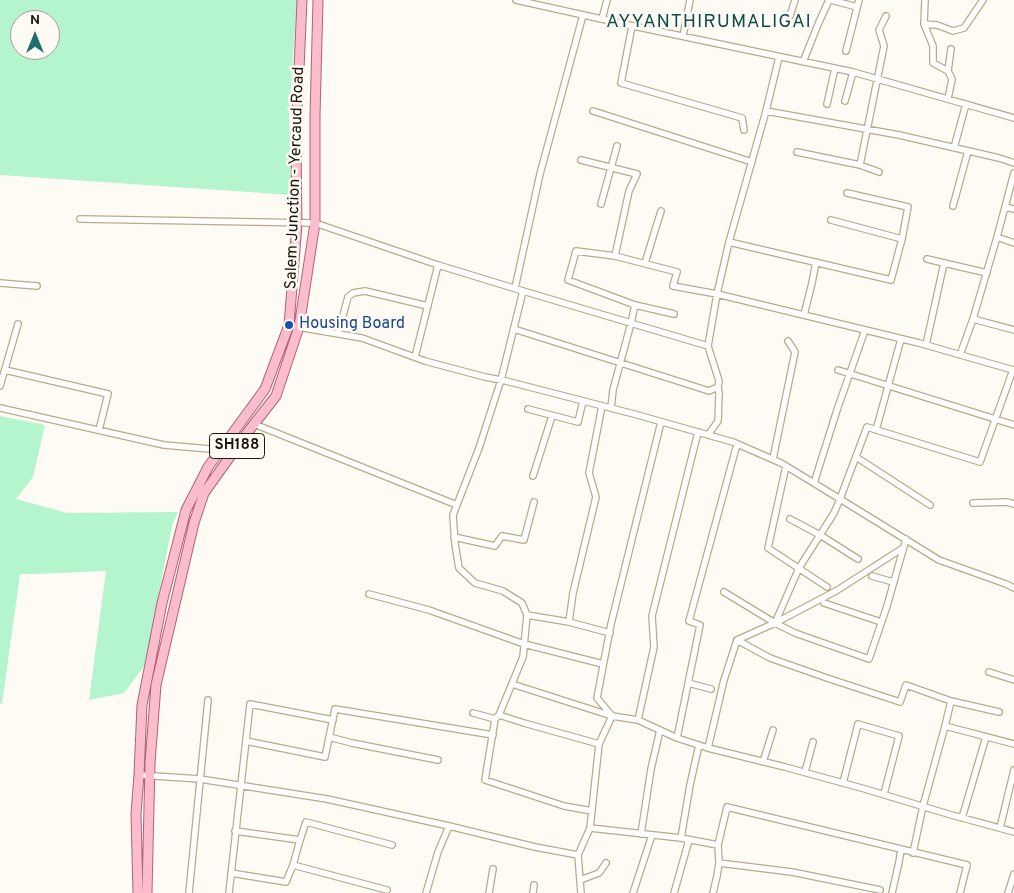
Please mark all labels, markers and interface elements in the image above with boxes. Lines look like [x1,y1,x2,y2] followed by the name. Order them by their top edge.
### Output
[10,10,60,60] north arrow
[30,12,40,29] text: N
[604,12,814,34] district label: AYYANTHIRUMALIGAI
[283,66,309,290] street label: Salem Junction - Yercaud Road
[299,315,405,335] place label: Housing Board
[283,319,295,331] marker: Housing Board
[210,434,264,458] road number: SH188

